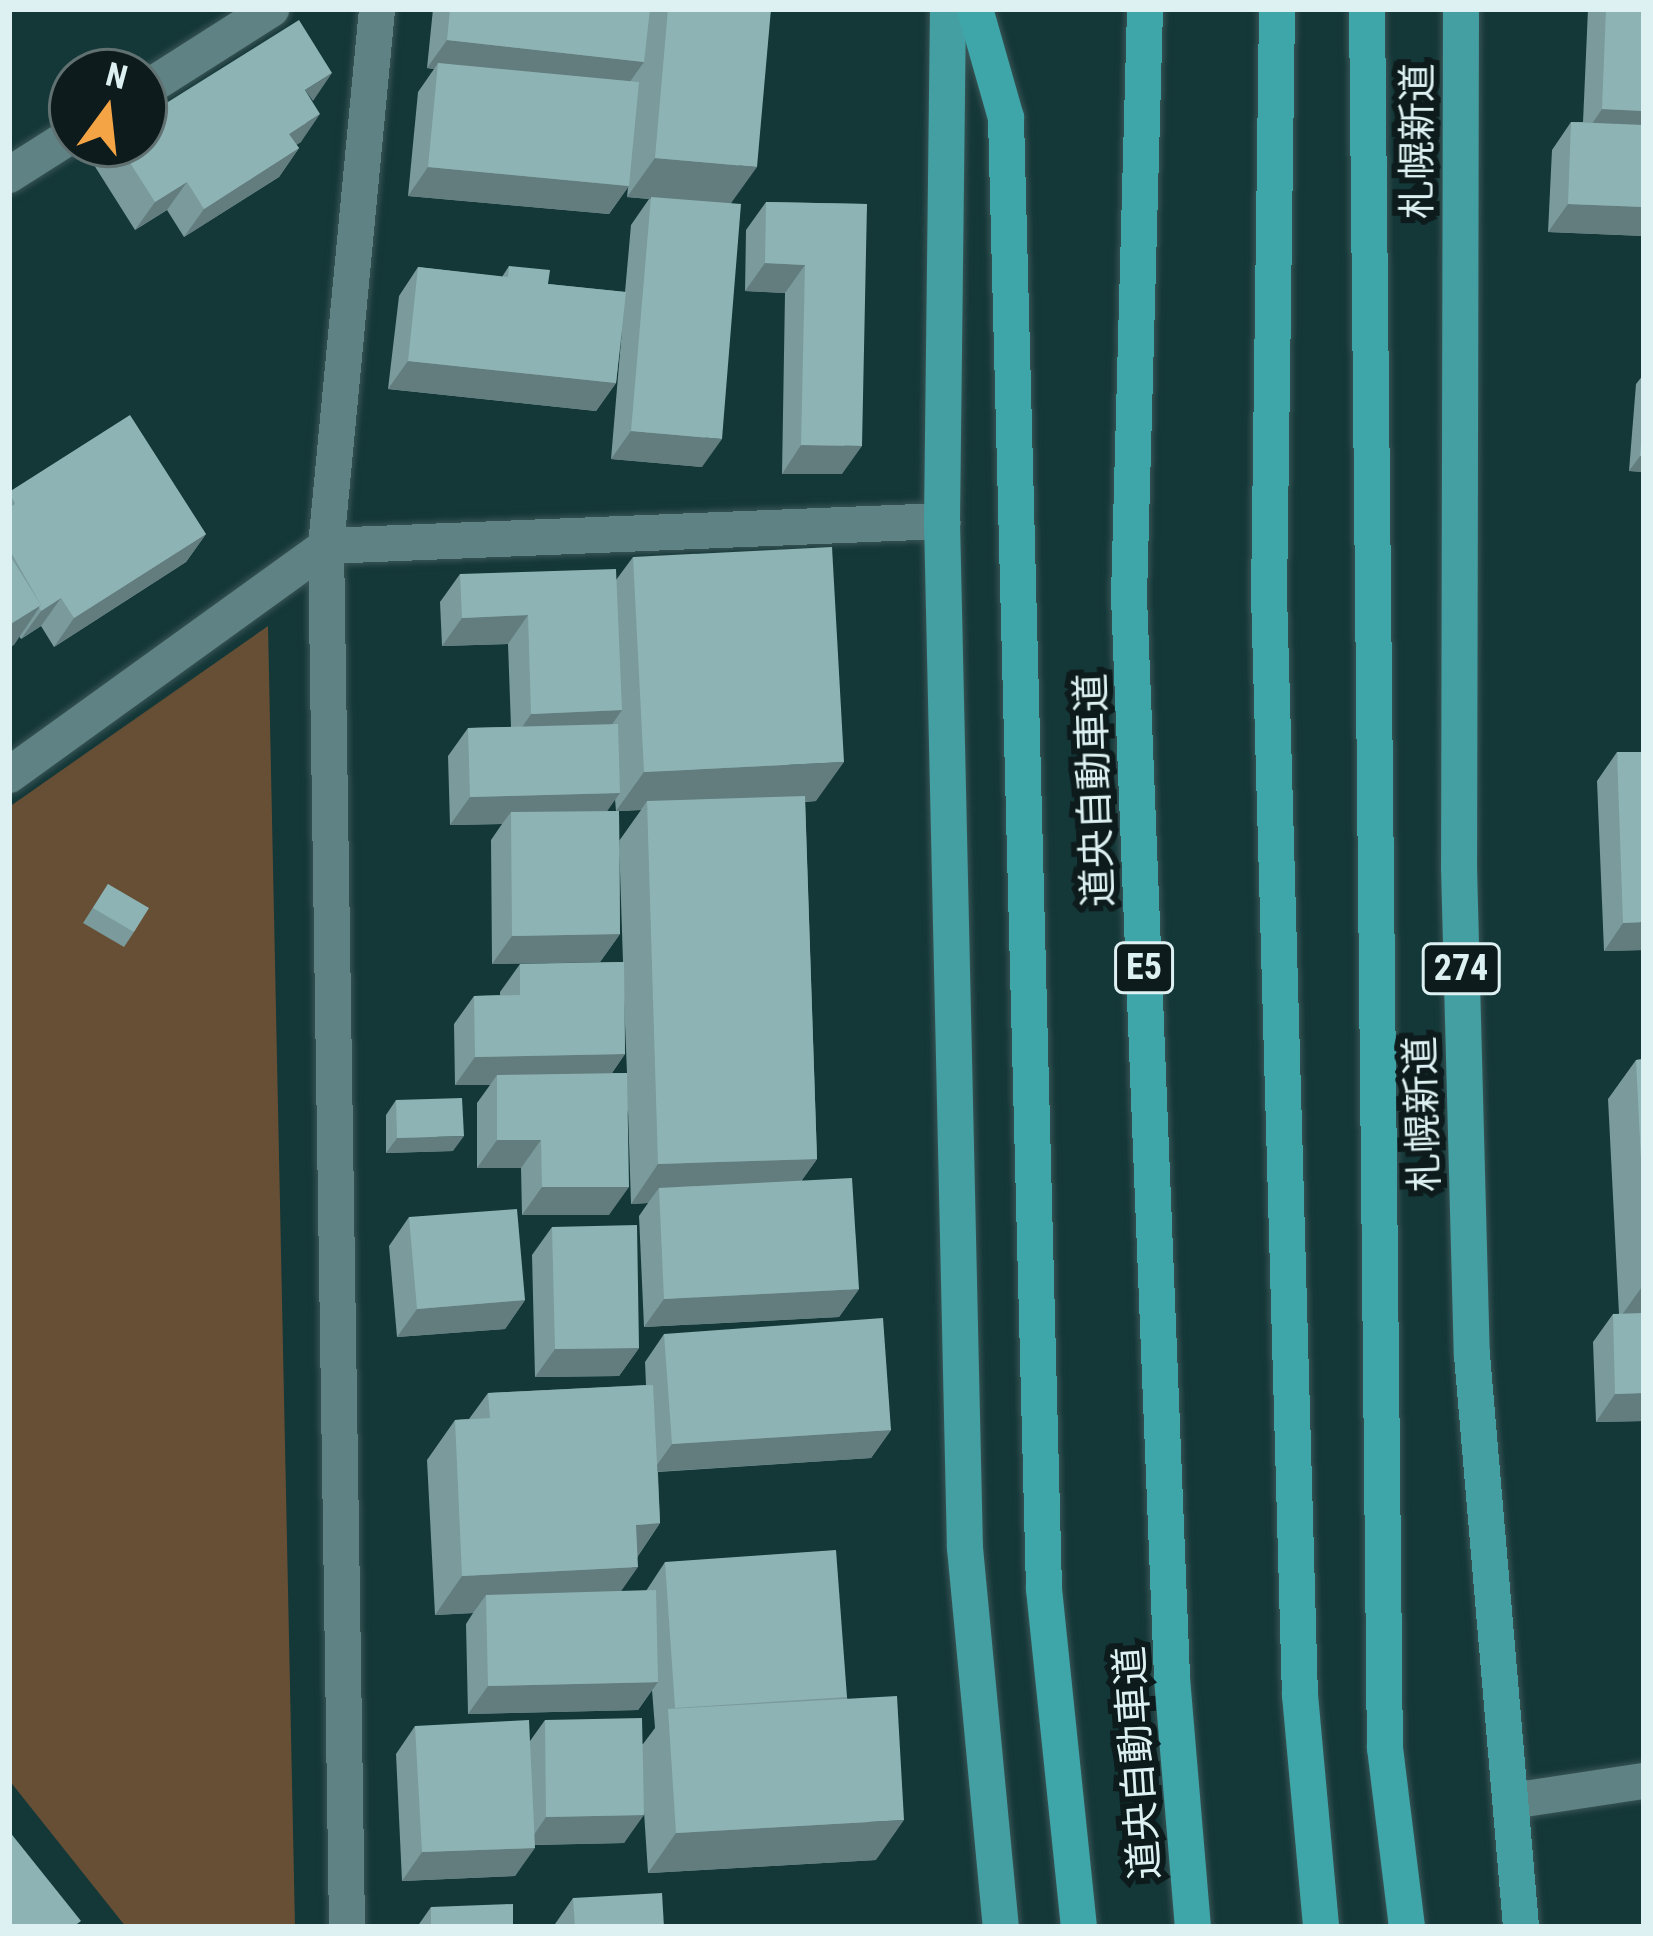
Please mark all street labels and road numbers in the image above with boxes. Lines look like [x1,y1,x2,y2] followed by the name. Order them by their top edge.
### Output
[1395,63,1441,219] street label: 札幌新道
[1068,672,1122,908] street label: 道央自動車道
[1114,938,1174,998] road number: E5
[1419,939,1503,999] road number: 274
[1397,1035,1449,1193] street label: 札幌新道
[1106,1645,1170,1881] street label: 道央自動車道

